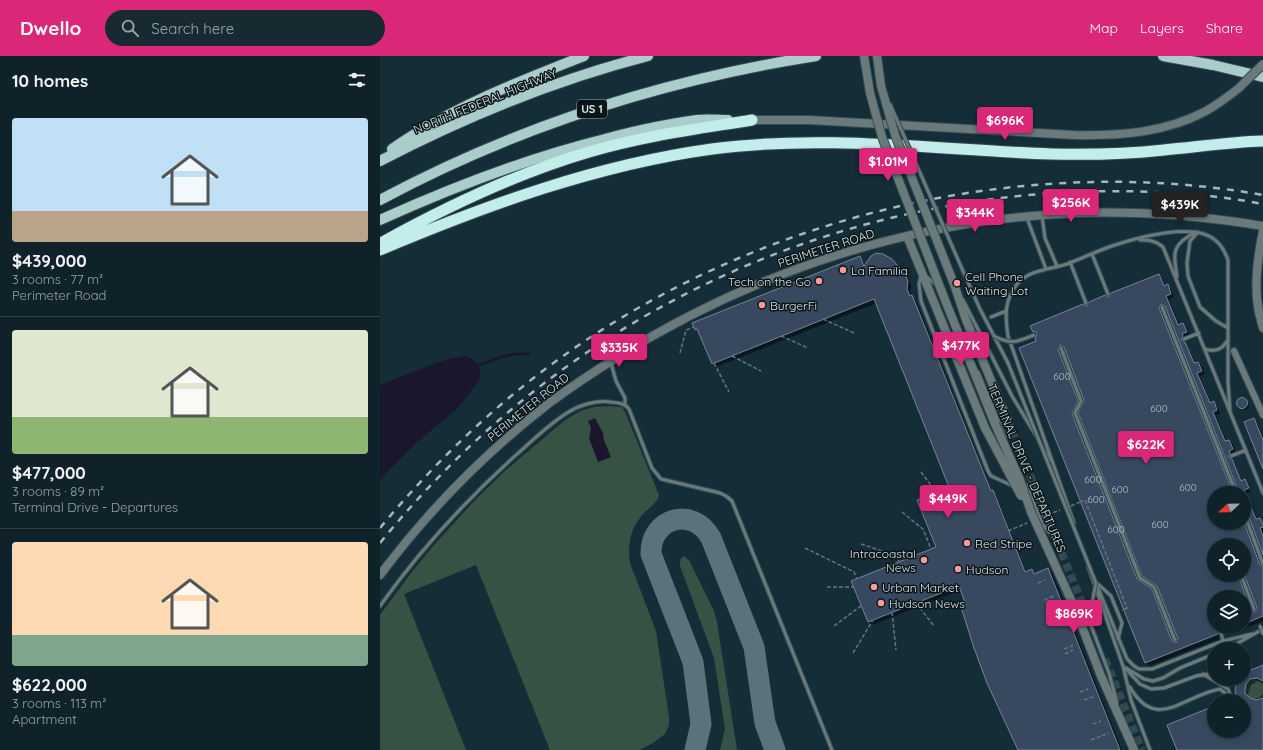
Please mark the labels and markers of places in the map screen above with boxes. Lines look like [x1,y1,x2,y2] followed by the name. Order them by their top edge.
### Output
[977,107,1033,141] pin: $696K
[855,148,921,182] pin: $1.01M
[1043,189,1099,223] pin: $256K
[1152,191,1208,225] pin: $439K
[947,199,1003,233] pin: $344K
[851,263,908,278] place label: La Familia
[838,265,848,275] marker: La Familia
[965,269,1028,298] place label: Cell Phone Waiting Lot
[728,274,811,289] place label: Tech on the Go
[814,276,824,286] marker: Tech on the Go
[952,278,962,288] marker: Cell Phone Waiting Lot
[770,298,817,313] place label: BurgerFi
[757,300,767,310] marker: BurgerFi
[933,332,989,366] pin: $477K
[591,334,647,368] pin: $335K
[1118,431,1174,465] pin: $622K
[920,485,976,519] pin: $449K
[975,536,1033,551] place label: Red Stripe
[962,538,972,548] marker: Red Stripe
[850,546,916,575] place label: Intracoastal News
[919,555,929,565] marker: Intracoastal News
[966,562,1009,577] place label: Hudson
[953,564,963,574] marker: Hudson
[882,580,959,595] place label: Urban Market
[869,582,879,592] marker: Urban Market
[889,596,965,611] place label: Hudson News
[876,598,886,608] marker: Hudson News
[1046,600,1102,634] pin: $869K

